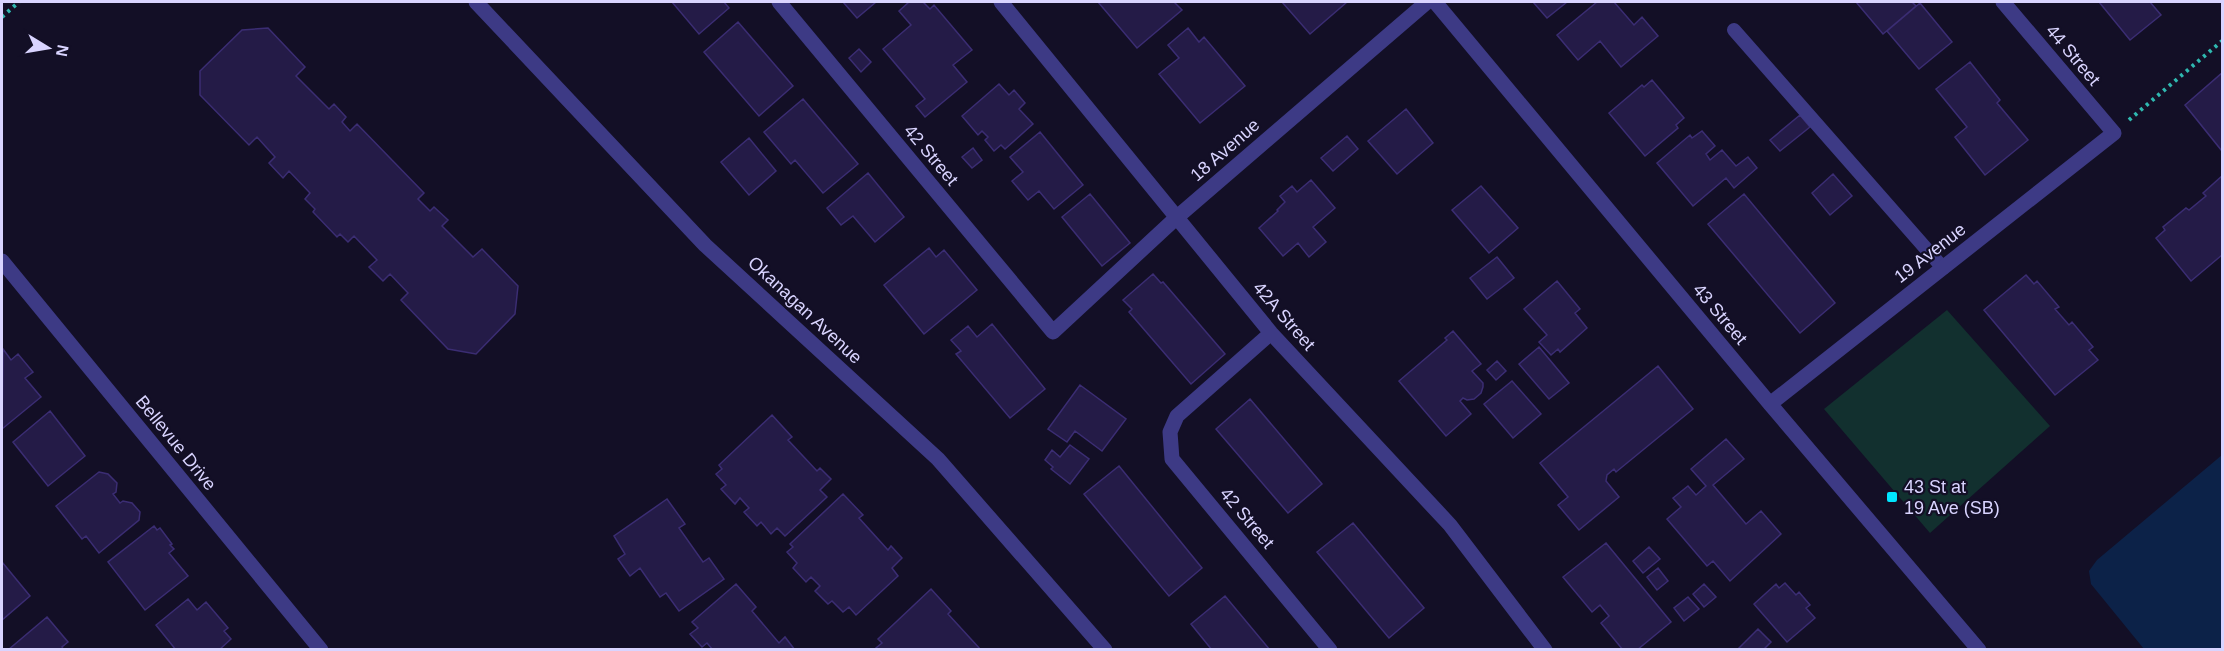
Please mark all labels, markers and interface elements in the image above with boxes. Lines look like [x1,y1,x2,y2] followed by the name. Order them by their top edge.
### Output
[18,18,78,78] north arrow
[2042,21,2104,89] street label: 44 Street
[53,43,72,58] text: N
[1186,115,1264,185] street label: 18 Avenue
[900,121,962,189] street label: 42 Street
[1890,219,1970,287] street label: 19 Avenue
[744,252,866,368] street label: Okanagan Avenue
[1249,278,1319,354] street label: 42A Street
[1689,280,1751,348] street label: 43 Street
[132,392,220,494] street label: Bellevue Drive
[1904,477,2000,518] place label: 43 St at 19 Ave (SB)
[1216,484,1278,552] street label: 42 Street
[1885,490,1899,504] marker: 43 St at 19 Ave (SB)

